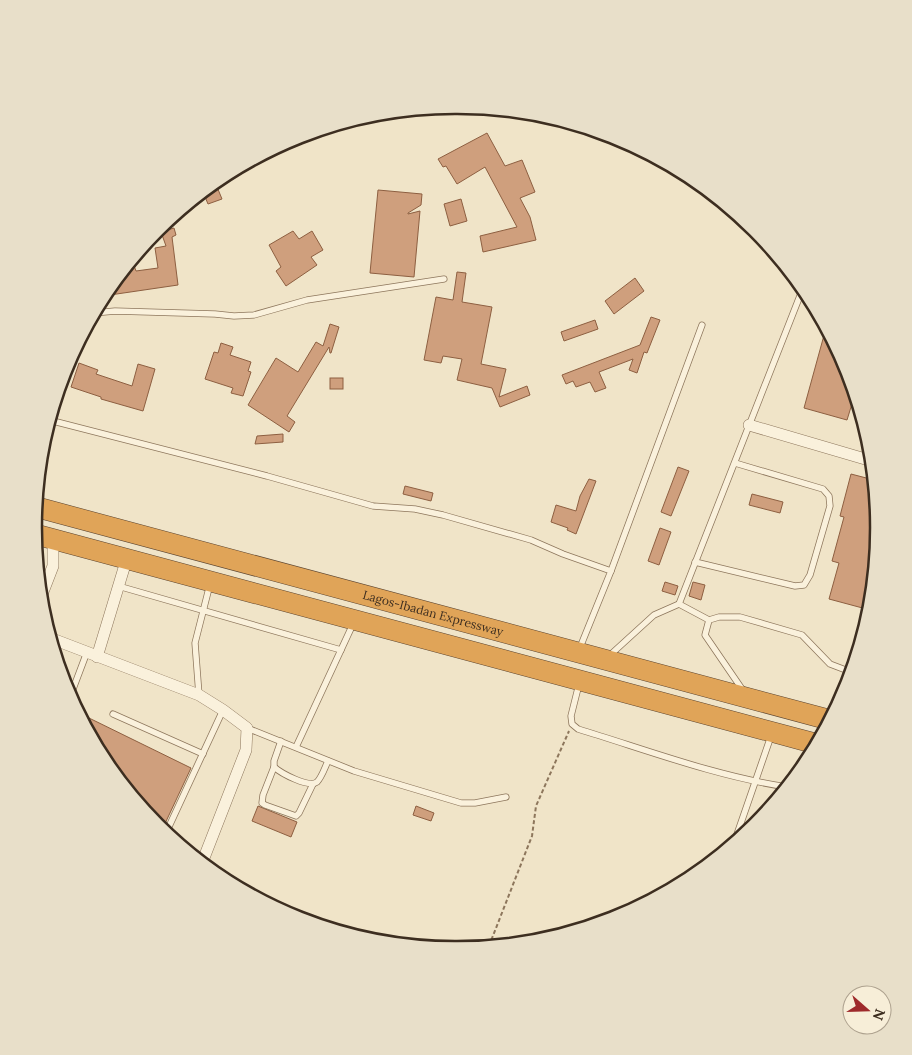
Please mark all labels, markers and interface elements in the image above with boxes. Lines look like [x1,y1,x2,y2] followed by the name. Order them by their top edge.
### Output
[361,587,506,639] street label: Lagos-Ibadan Expressway
[842,985,892,1035] north arrow
[869,1006,890,1023] text: N

